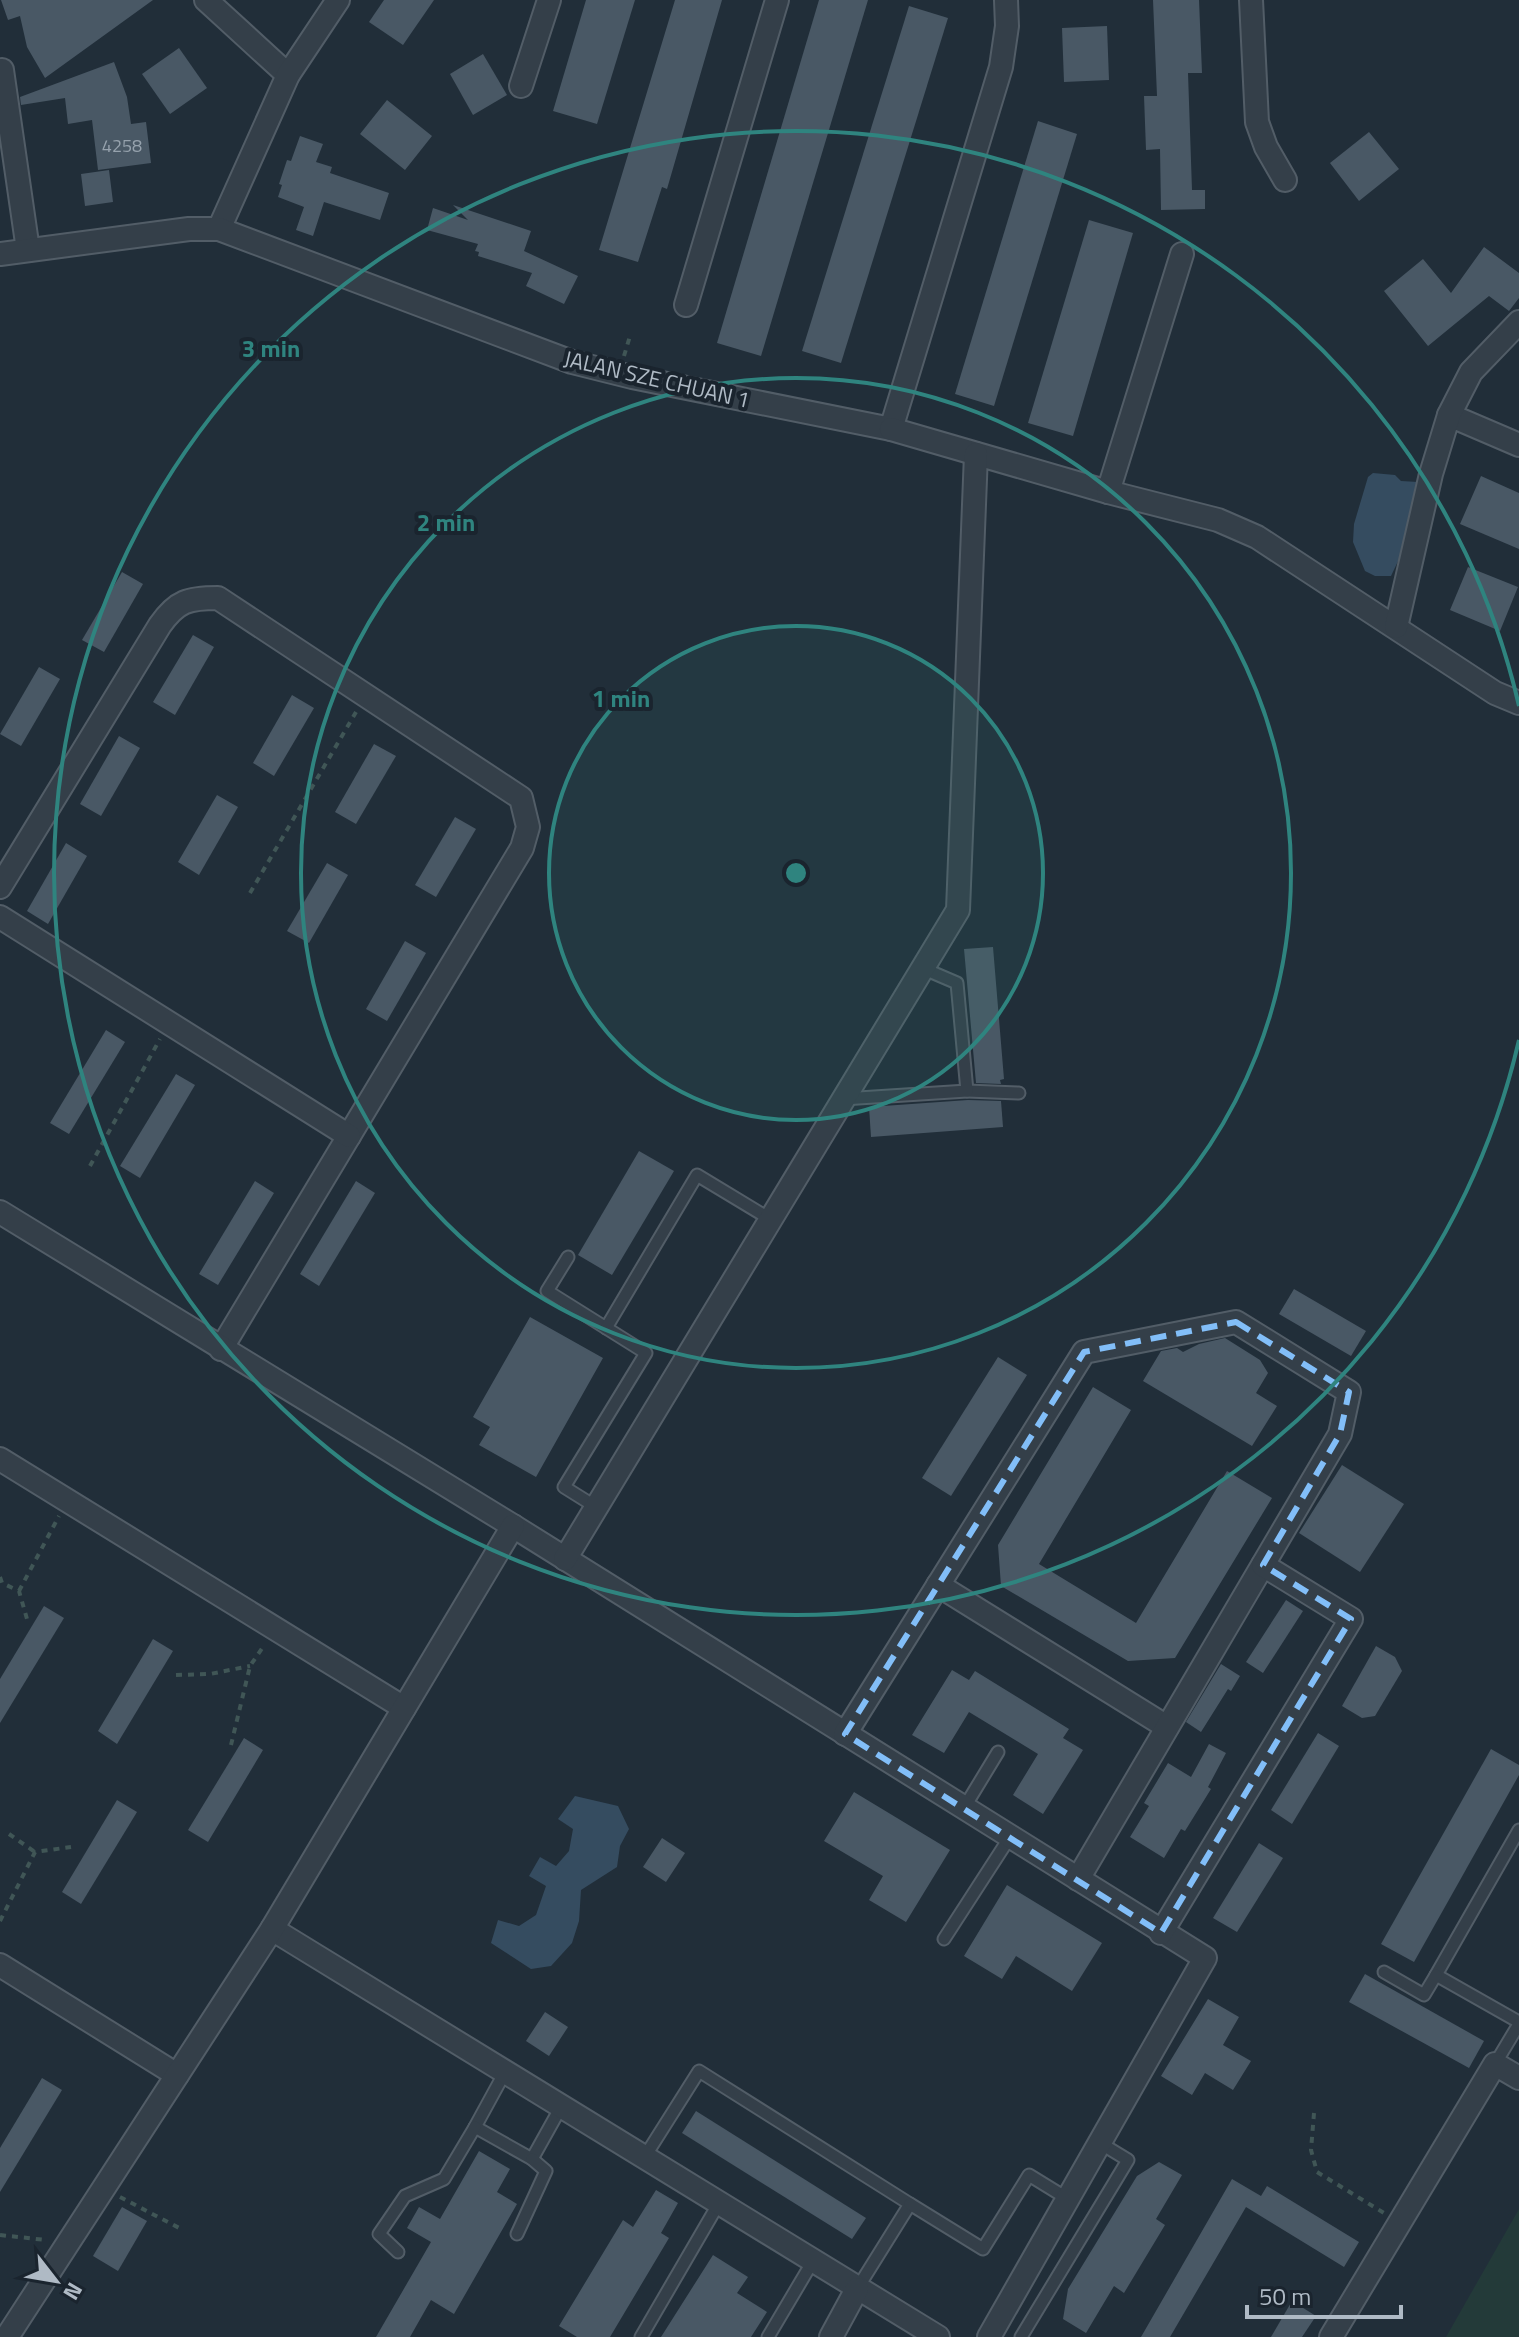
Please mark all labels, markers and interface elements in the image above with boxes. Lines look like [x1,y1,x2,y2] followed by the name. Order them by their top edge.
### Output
[102,132,142,159] house number: 4258
[242,330,300,366] text: 3 min
[561,341,753,417] street label: JALAN SZE CHUAN 1
[417,504,475,540] text: 2 min
[592,680,650,716] text: 1 min
[782,859,810,887] centre of rings
[16,2241,96,2321] north arrow
[1247,2269,1401,2319] scale bar
[55,2276,92,2307] text: N
[1259,2278,1311,2314] text: 50 m

